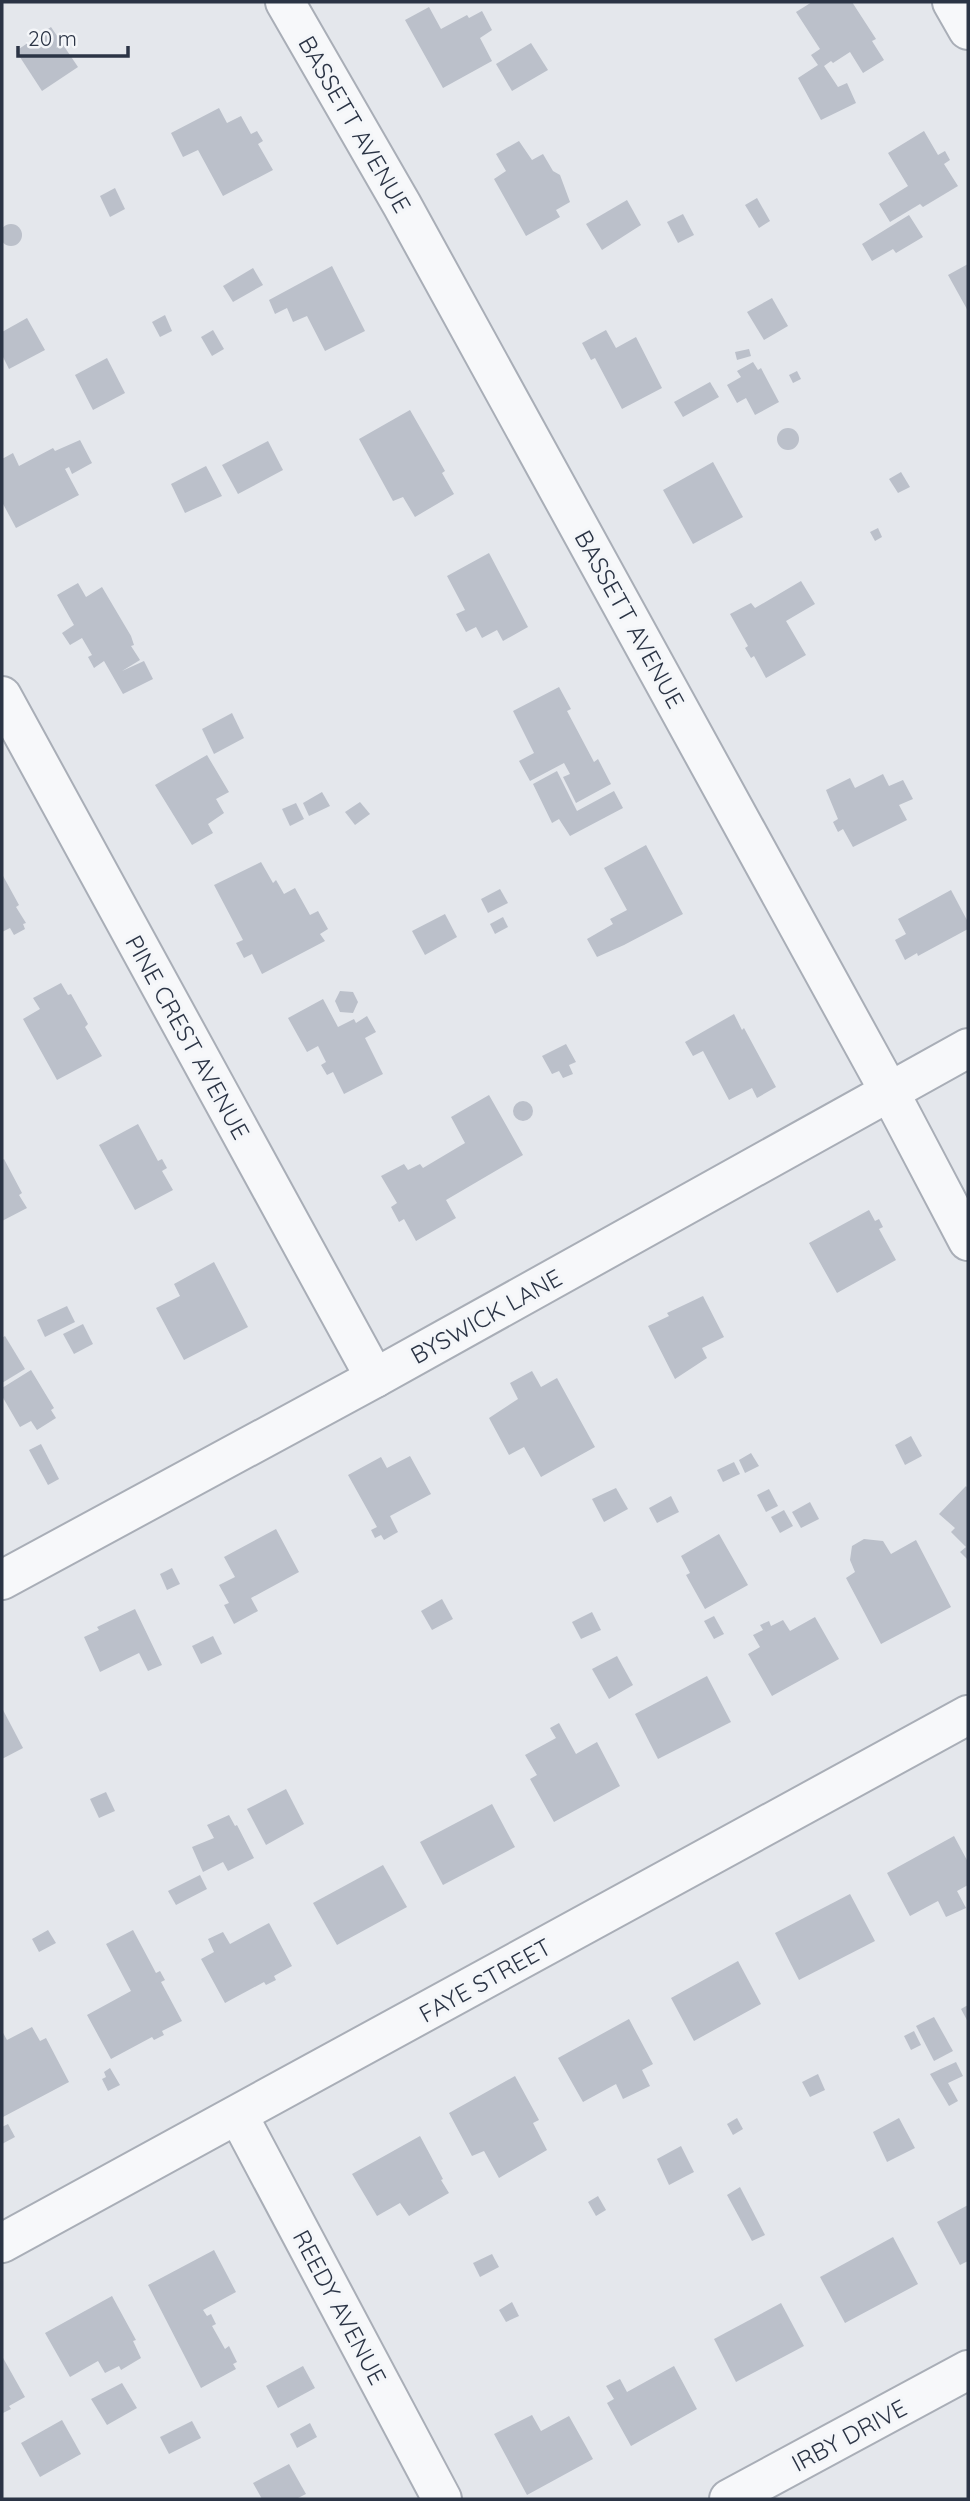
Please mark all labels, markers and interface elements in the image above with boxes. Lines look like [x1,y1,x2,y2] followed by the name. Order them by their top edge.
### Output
[18,14,128,58] scale bar
[28,25,77,51] text: 20 m
[292,30,418,218] street label: BASSETT AVENUE
[569,525,691,713] street label: BASSETT AVENUE
[119,930,257,1144] street label: PINE CREST AVENUE
[405,1262,567,1370] street label: BYSWICK LANE
[414,1931,556,2029] street label: FAYE STREET
[287,2224,393,2390] street label: REEDY AVENUE
[786,2392,912,2478] street label: IRBY DRIVE

